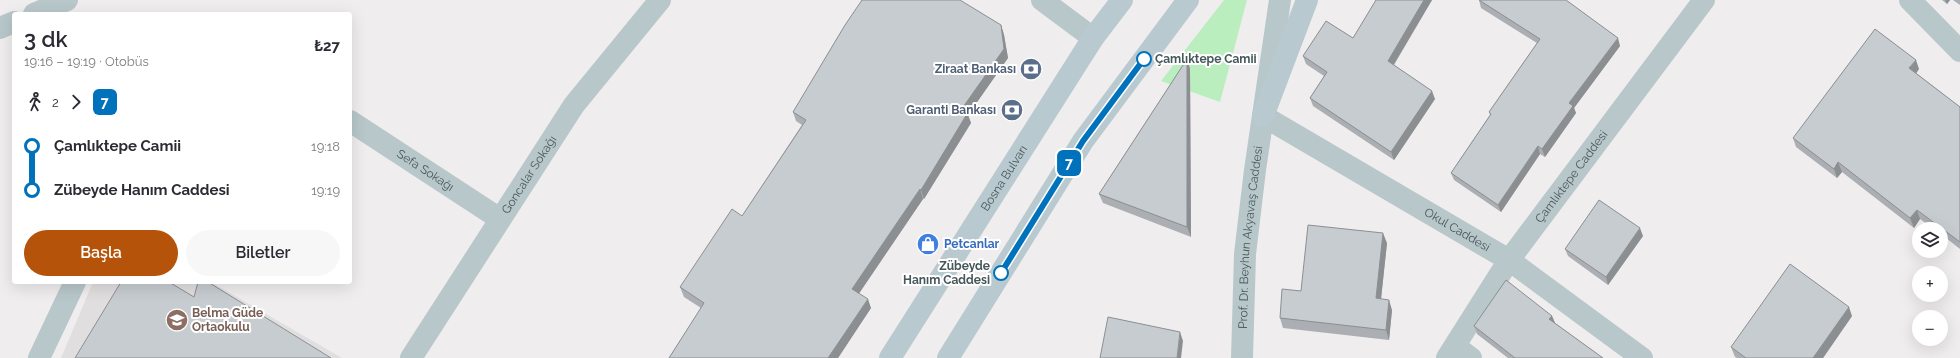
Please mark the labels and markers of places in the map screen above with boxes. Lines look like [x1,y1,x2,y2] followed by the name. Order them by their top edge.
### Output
[1136,51,1152,67] marker: Çamlıktepe Camii
[1155,52,1257,66] place label: Çamlıktepe Camii
[1018,56,1044,82] bank icon: Ziraat Bankası
[935,62,1016,76] place label: Ziraat Bankası
[999,97,1025,123] bank icon: Garanti Bankası
[906,103,996,117] place label: Garanti Bankası
[915,231,941,257] shop icon: Petcanlar
[944,237,1000,251] place label: Petcanlar
[903,259,990,287] place label: Zübeyde Hanım Caddesi
[993,265,1009,281] marker: Zübeyde Hanım Caddesi
[192,306,263,334] place label: Belma Güde Ortaokulu
[164,307,190,333] school or university icon: Belma Güde Ortaokulu

